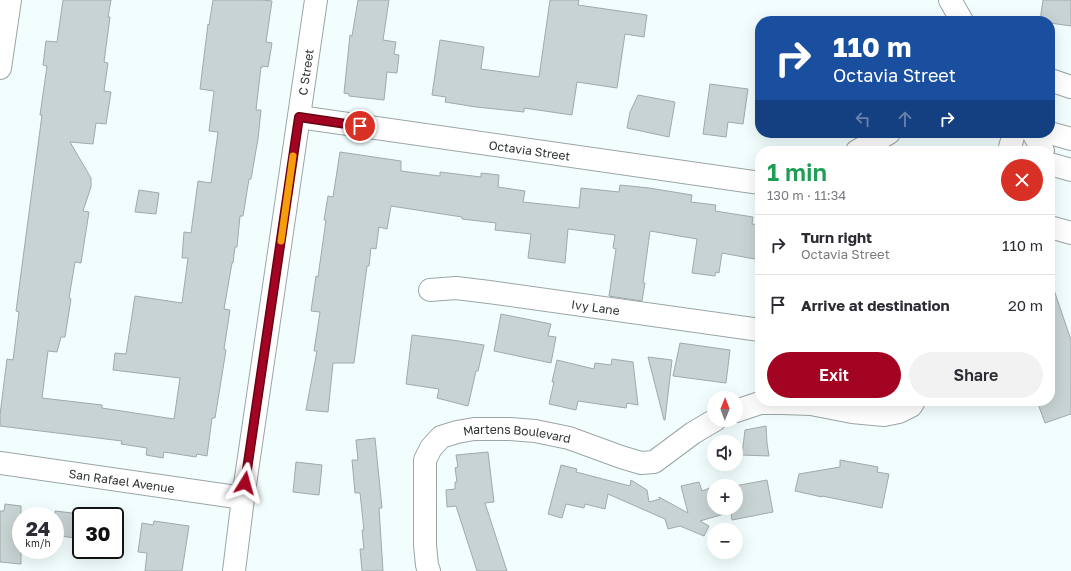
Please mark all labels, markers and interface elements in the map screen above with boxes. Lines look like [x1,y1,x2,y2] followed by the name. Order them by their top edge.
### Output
[833,30,912,63] text: 110 m
[767,32,819,84] icon: right
[295,48,316,96] street label: C Street
[833,64,956,86] text: Octavia Street
[852,108,874,130] icon: left
[894,108,916,130] icon: ahead
[936,108,958,130] icon: right
[343,109,377,143] pin
[349,115,371,137] icon: arrive
[488,137,572,163] street label: Octavia Street
[767,157,827,186] text: 1 min
[1001,159,1043,201] button: close
[767,187,846,203] text: 130 m · 11:34
[801,228,872,246] text: Turn right
[767,234,789,256] icon: right
[1002,236,1043,254] text: 110 m
[801,246,890,262] text: Octavia Street
[767,294,789,316] icon: arrive
[570,296,621,318] street label: Ivy Lane
[801,296,950,314] text: Arrive at destination
[1008,296,1043,314] text: 20 m
[767,352,901,398] button: Exit
[909,352,1043,398] button: Share
[707,391,743,427] north arrow
[707,391,743,559] map controls
[462,422,572,446] street label: Martens Boulevard
[707,435,743,471] button: sound
[224,462,266,504] position arrow
[68,465,176,496] street label: San Rafael Avenue
[707,479,743,515] button: +
[72,507,124,559] speed limit sign: 30
[26,516,50,540] text: 24
[707,523,743,559] button: −
[25,537,51,549] text: km/h

